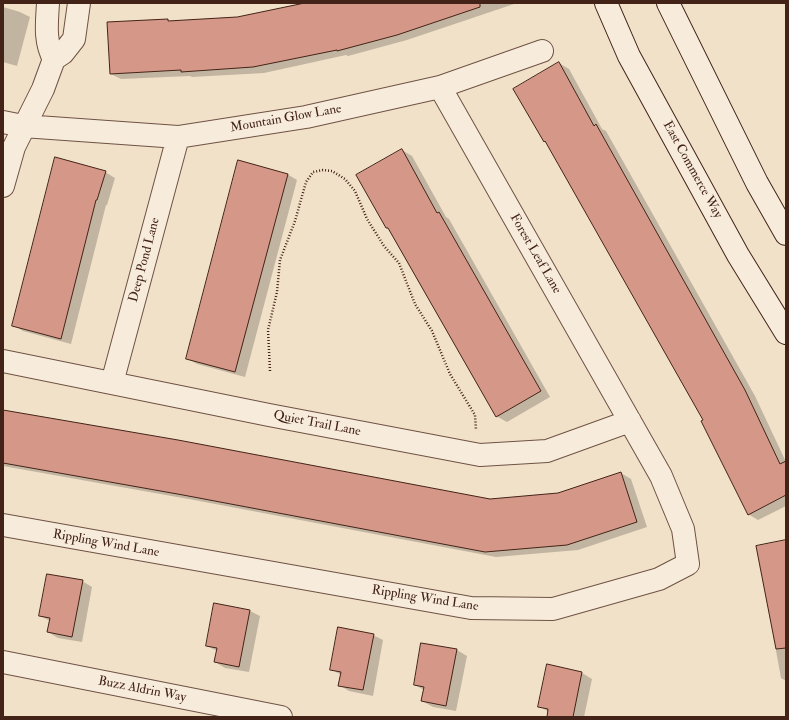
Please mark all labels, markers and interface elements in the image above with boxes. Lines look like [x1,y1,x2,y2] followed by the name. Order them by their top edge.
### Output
[229,102,343,136] street label: Mountain Glow Lane
[659,119,725,221] street label: East Commerce Way
[506,211,564,297] street label: Forest Leaf Lane
[126,216,164,304] street label: Deep Pond Lane
[272,408,362,440] street label: Quiet Trail Lane
[52,527,160,561] street label: Rippling Wind Lane
[371,583,479,615] street label: Rippling Wind Lane
[97,674,187,706] street label: Buzz Aldrin Way

